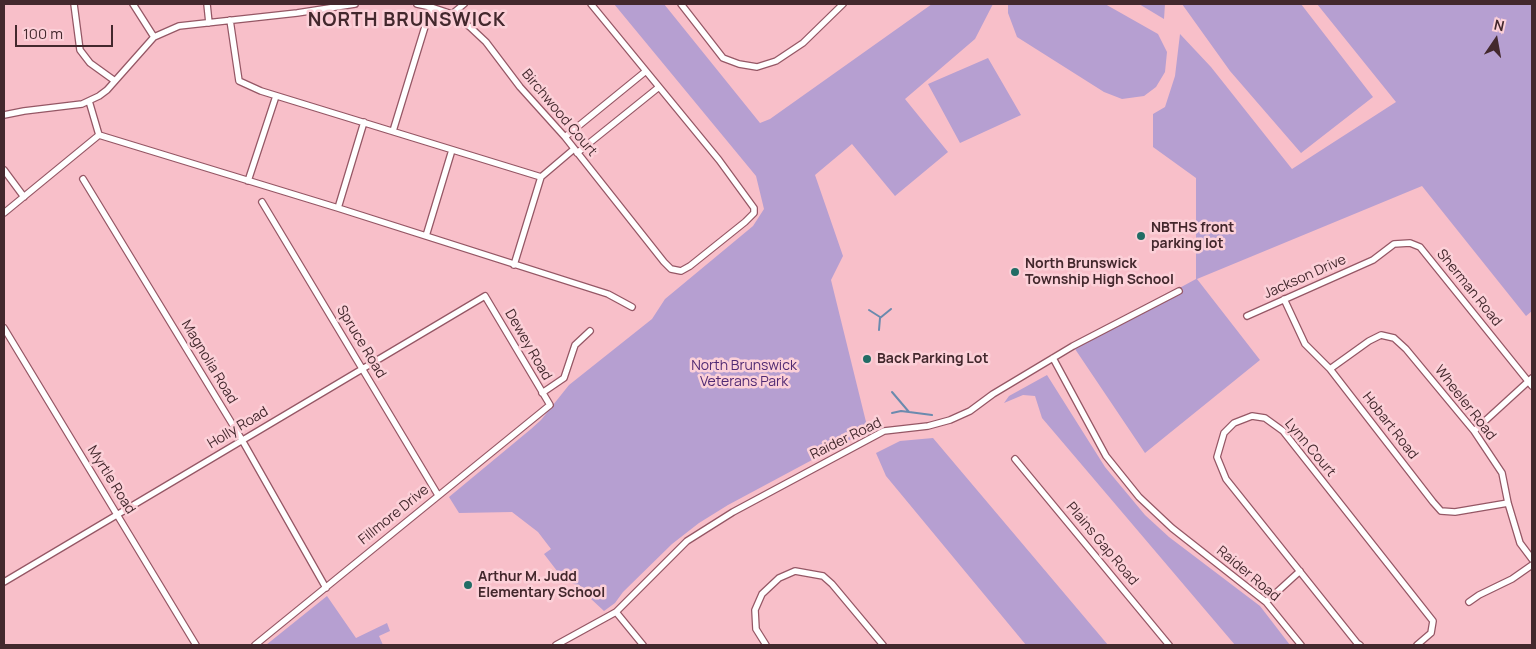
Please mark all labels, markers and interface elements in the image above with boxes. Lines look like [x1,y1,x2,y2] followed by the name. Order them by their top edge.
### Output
[306,10,508,32] district label: NORTH BRUNSWICK
[18,15,115,47] scale bar
[1471,15,1521,65] north arrow
[1492,15,1506,35] text: N
[23,23,63,44] text: 100 m
[518,66,600,160] street label: Birchwood Court
[1151,220,1234,252] place label: NBTHS front parking lot
[1135,230,1147,242] marker: NBTHS front parking lot
[1433,246,1505,330] street label: Sherman Road
[1261,251,1349,303] street label: Jackson Drive
[1025,256,1174,288] place label: North Brunswick Township High School
[1009,266,1021,278] marker: North Brunswick Township High School
[333,303,389,381] street label: Spruce Road
[501,307,555,383] street label: Dewey Road
[177,317,241,407] street label: Magnolia Road
[877,351,989,367] place label: Back Parking Lot
[861,353,873,365] marker: Back Parking Lot
[691,358,797,391] park label: North Brunswick Veterans Park
[1431,362,1499,444] street label: Wheeler Road
[1359,389,1421,463] street label: Hobart Road
[205,403,271,453] street label: Holly Road
[808,414,884,464] street label: Raider Road
[1281,416,1339,480] street label: Lynn Court
[83,443,139,517] street label: Myrtle Road
[355,482,433,548] street label: Fillmore Drive
[1062,499,1142,589] street label: Plains Gap Road
[1213,543,1283,605] street label: Raider Road
[478,569,605,602] place label: Arthur M. Judd Elementary School
[462,579,474,591] marker: Arthur M. Judd Elementary School

